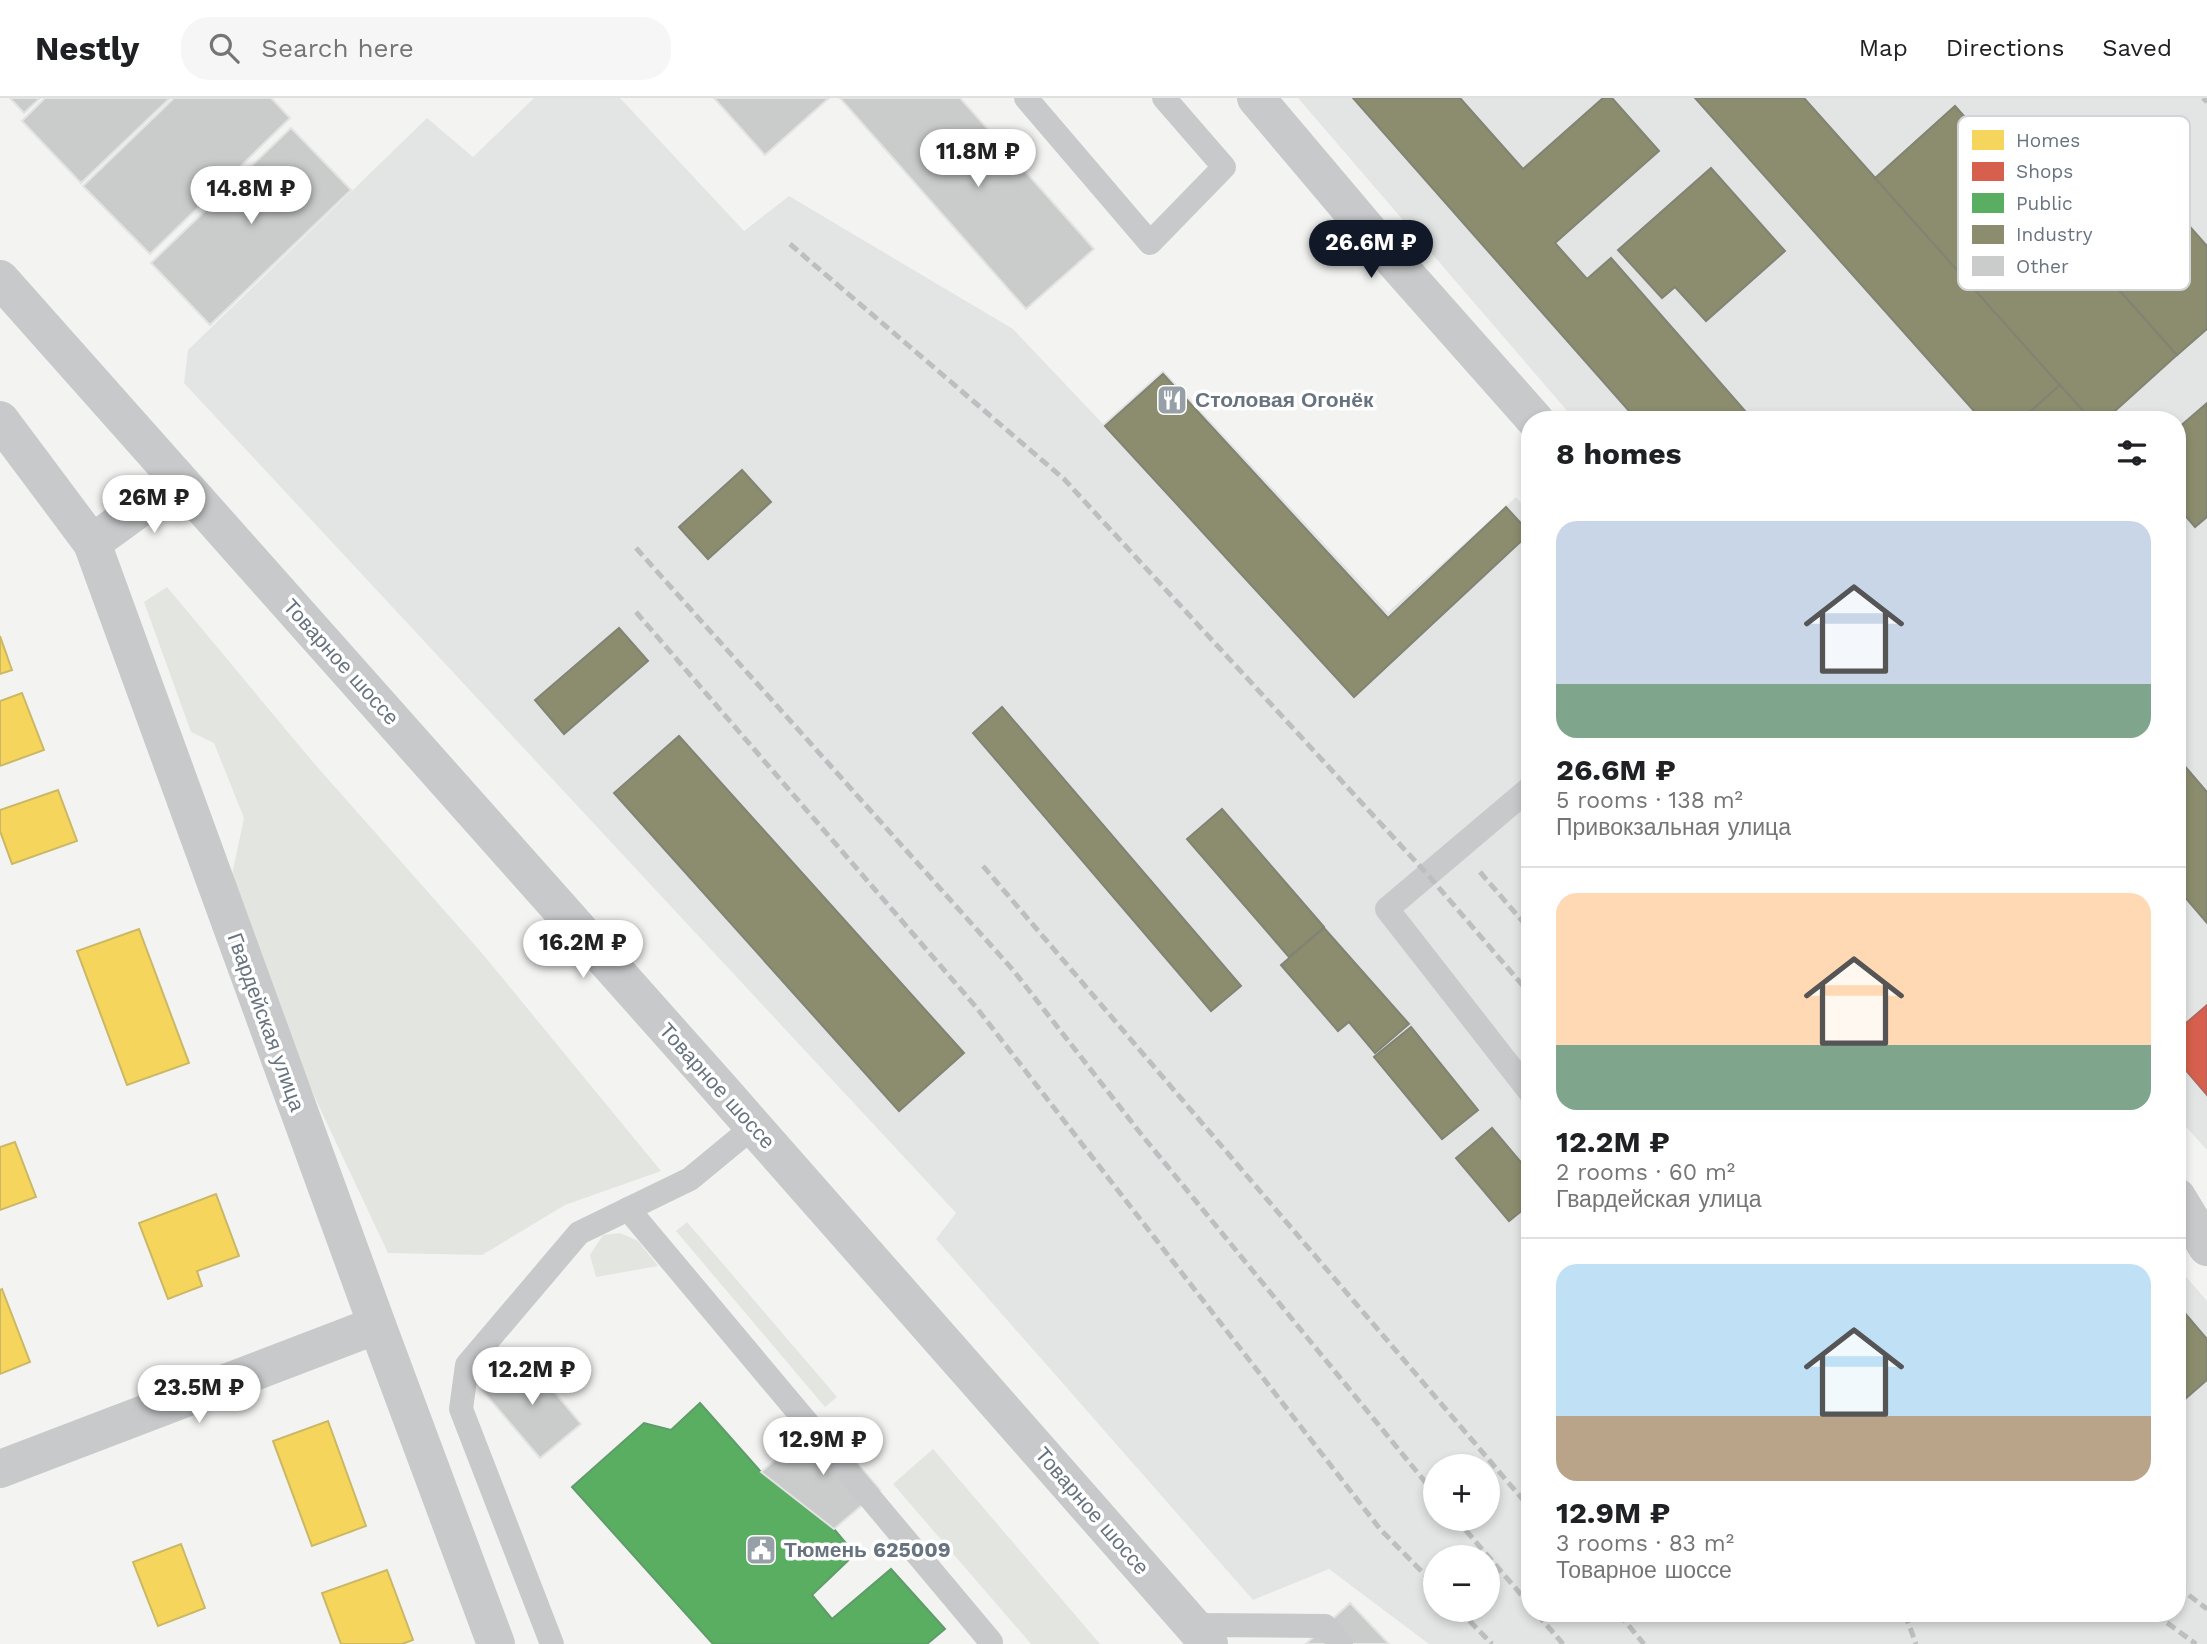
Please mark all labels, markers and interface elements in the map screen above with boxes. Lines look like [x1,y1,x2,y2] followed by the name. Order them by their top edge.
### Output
[181,17,671,80] search box
[35,29,139,68] text: Nestly
[205,29,243,67] icon: search
[261,33,414,63] text: Search here
[1859,34,1908,62] text: Map
[1946,34,2064,62] text: Directions
[2102,34,2172,62] text: Saved
[1958,116,2190,290] legend
[2016,129,2080,152] text: Homes
[913,130,1043,189] pin: 11.8M ₽
[936,138,1020,165] text: 11.8M ₽
[2016,160,2073,183] text: Shops
[186,166,316,226] pin: 14.8M ₽
[206,175,296,202] text: 14.8M ₽
[2016,192,2073,215] text: Public
[1306,220,1436,280] pin: 26.6M ₽
[2016,223,2093,246] text: Industry
[1325,229,1417,256] text: 26.6M ₽
[2016,255,2069,278] text: Other
[1155,383,1189,417] restaurant icon: Столовая Огонёк
[1195,387,1374,412] place label: Столовая Огонёк
[2113,434,2151,472] icon: filters
[1556,436,1682,471] text: 8 homes
[105,476,203,535] pin: 26M ₽
[118,484,190,511] text: 26M ₽
[1791,566,1917,692] icon: home
[278,594,404,730] street label: Товарное шоссе
[1556,752,1676,787] text: 26.6M ₽
[1556,787,1743,814] text: 5 rooms · 138 m²
[1556,814,1791,841] text: Привокзальная улица
[518,920,648,980] pin: 16.2M ₽
[223,929,310,1115] street label: Гвардейская улица
[539,929,627,956] text: 16.2M ₽
[1791,938,1917,1064] icon: home
[654,1018,780,1154] street label: Товарное шоссе
[1556,1124,1670,1159] text: 12.2M ₽
[1556,1159,1735,1186] text: 2 rooms · 60 m²
[1556,1186,1762,1213] text: Гвардейская улица
[1791,1309,1917,1435] icon: home
[467,1348,597,1407] pin: 12.2M ₽
[488,1356,576,1383] text: 12.2M ₽
[134,1366,264,1425] pin: 23.5M ₽
[154,1374,244,1401] text: 23.5M ₽
[758,1418,888,1477] pin: 12.9M ₽
[779,1426,867,1453] text: 12.9M ₽
[1030,1442,1154,1579] street label: Товарное шоссе
[1423,1454,1500,1622] map controls
[1423,1454,1500,1531] button: +
[1556,1495,1671,1530] text: 12.9M ₽
[1556,1530,1734,1557] text: 3 rooms · 83 m²
[744,1533,778,1567] public building icon: Тюмень 625009
[784,1537,951,1562] place label: Тюмень 625009
[1423,1545,1500,1622] button: −
[1556,1557,1732,1584] text: Товарное шоссе

